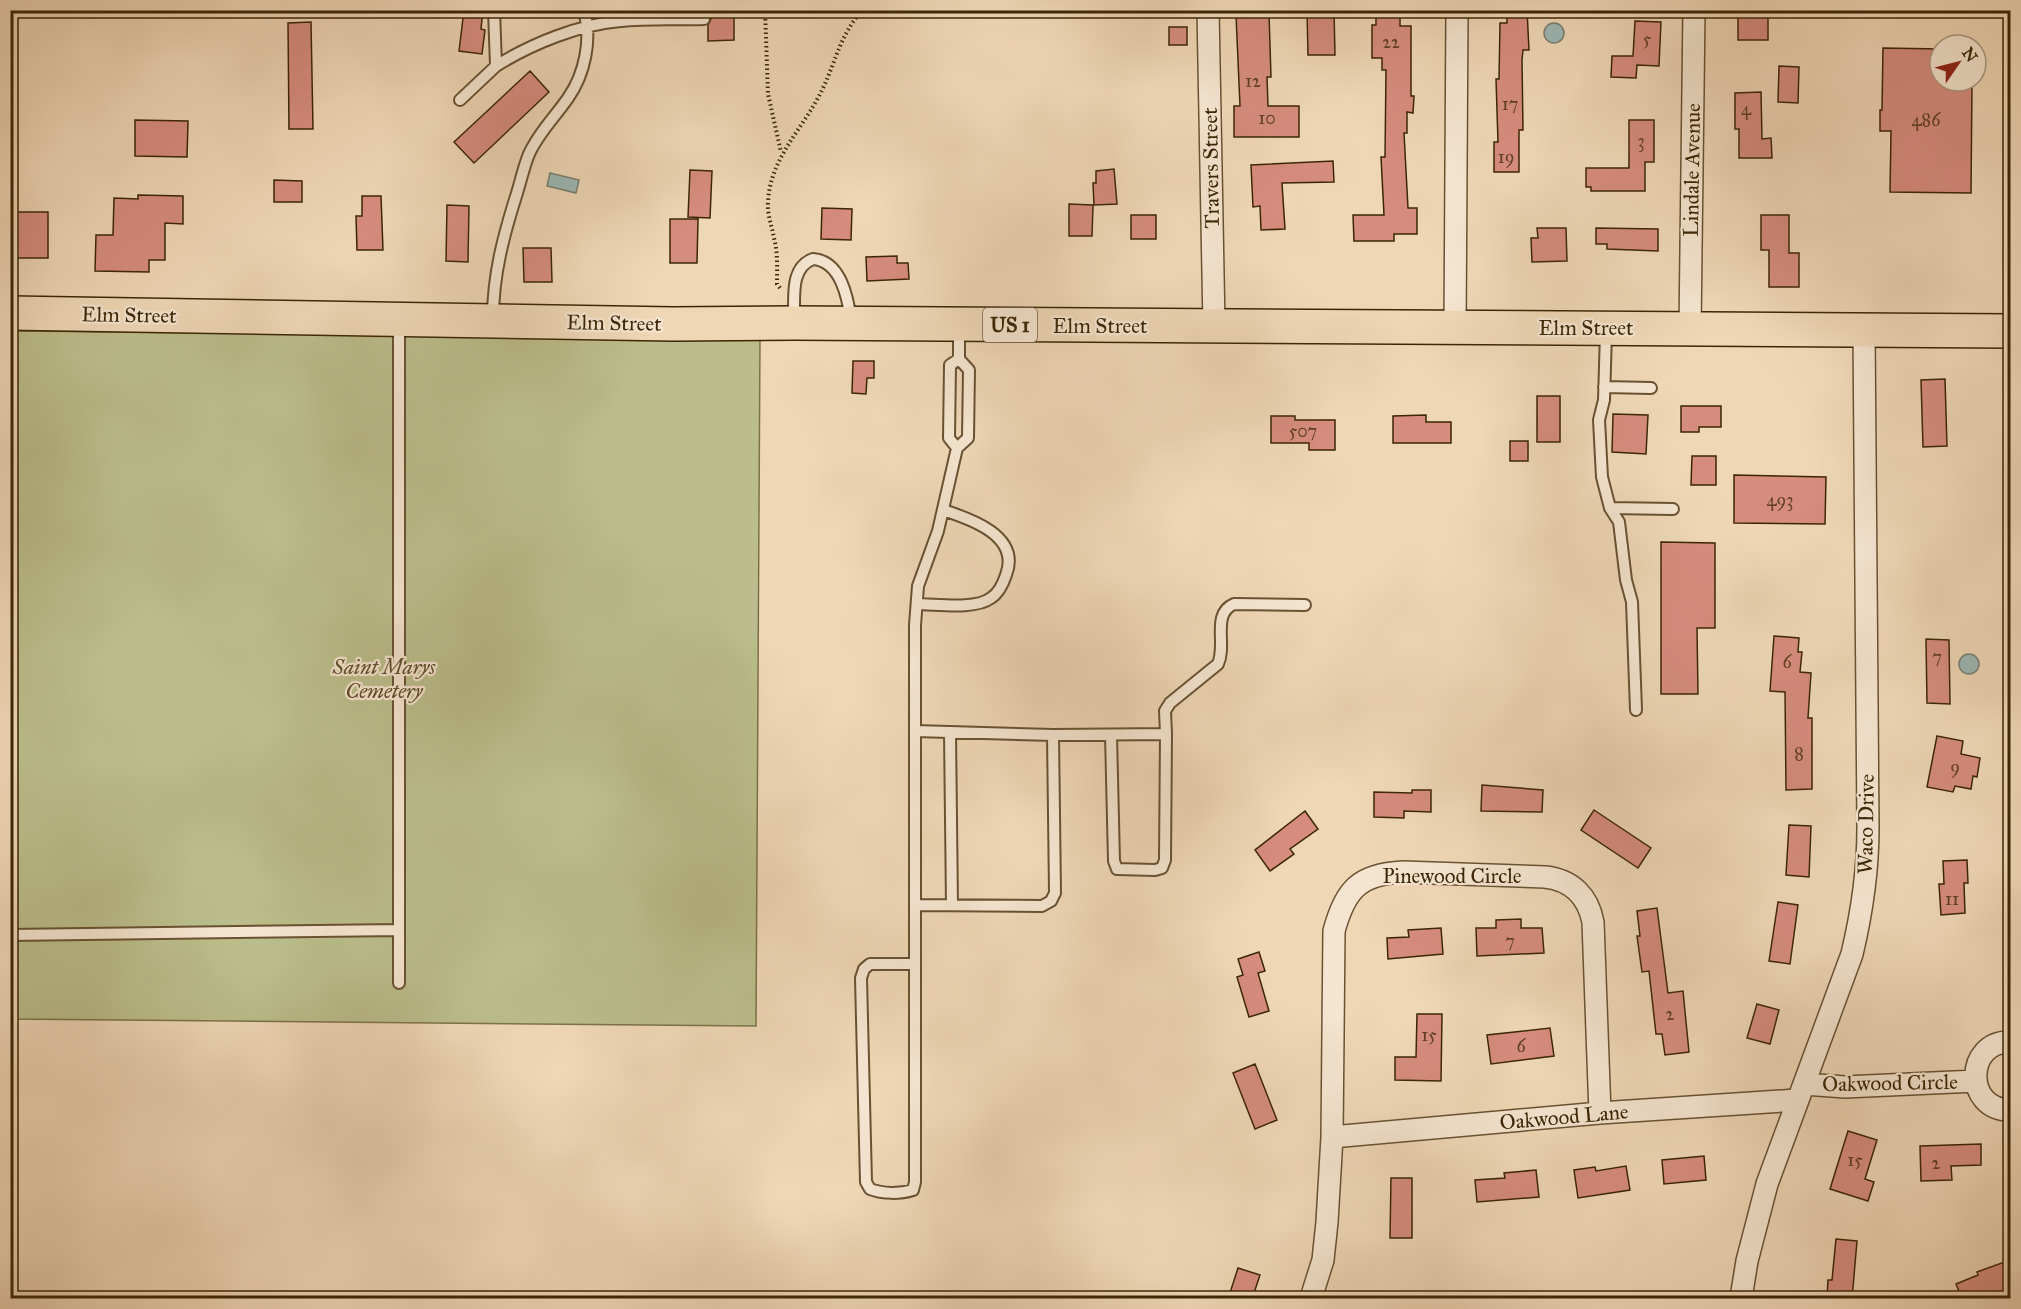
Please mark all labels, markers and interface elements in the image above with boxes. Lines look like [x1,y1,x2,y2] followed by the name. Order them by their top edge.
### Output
[1643,28,1652,50] house number: 5
[1382,31,1400,53] house number: 22
[1928,33,1988,93] north arrow
[1958,44,1982,66] text: N
[1245,70,1261,92] house number: 12
[1502,93,1518,115] house number: 17
[1741,98,1752,120] house number: 4
[1678,103,1706,237] street label: Lindale Avenue
[1197,107,1225,229] street label: Travers Street
[1258,107,1276,129] house number: 10
[1912,109,1941,131] house number: 486
[1637,130,1645,152] house number: 3
[1498,146,1514,168] house number: 19
[81,301,177,329] street label: Elm Street
[983,308,1037,342] road number: US 1
[566,309,662,337] street label: Elm Street
[1052,313,1148,339] street label: Elm Street
[1538,315,1634,341] street label: Elm Street
[1289,420,1317,442] house number: 507
[1767,489,1793,511] house number: 493
[1932,646,1942,668] house number: 7
[1782,651,1792,673] house number: 6
[332,654,436,704] park label: Saint Marys Cemetery
[1794,743,1804,765] house number: 8
[1950,756,1960,778] house number: 9
[1852,773,1880,874] street label: Waco Drive
[1382,863,1522,889] street label: Pinewood Circle
[1945,888,1959,910] house number: 11
[1505,930,1515,952] house number: 7
[1666,1003,1675,1025] house number: 2
[1421,1024,1437,1046] house number: 15
[1516,1035,1526,1057] house number: 6
[1822,1069,1958,1097] street label: Oakwood Circle
[1498,1098,1630,1136] street label: Oakwood Lane
[1847,1149,1863,1171] house number: 15
[1932,1152,1941,1174] house number: 2

